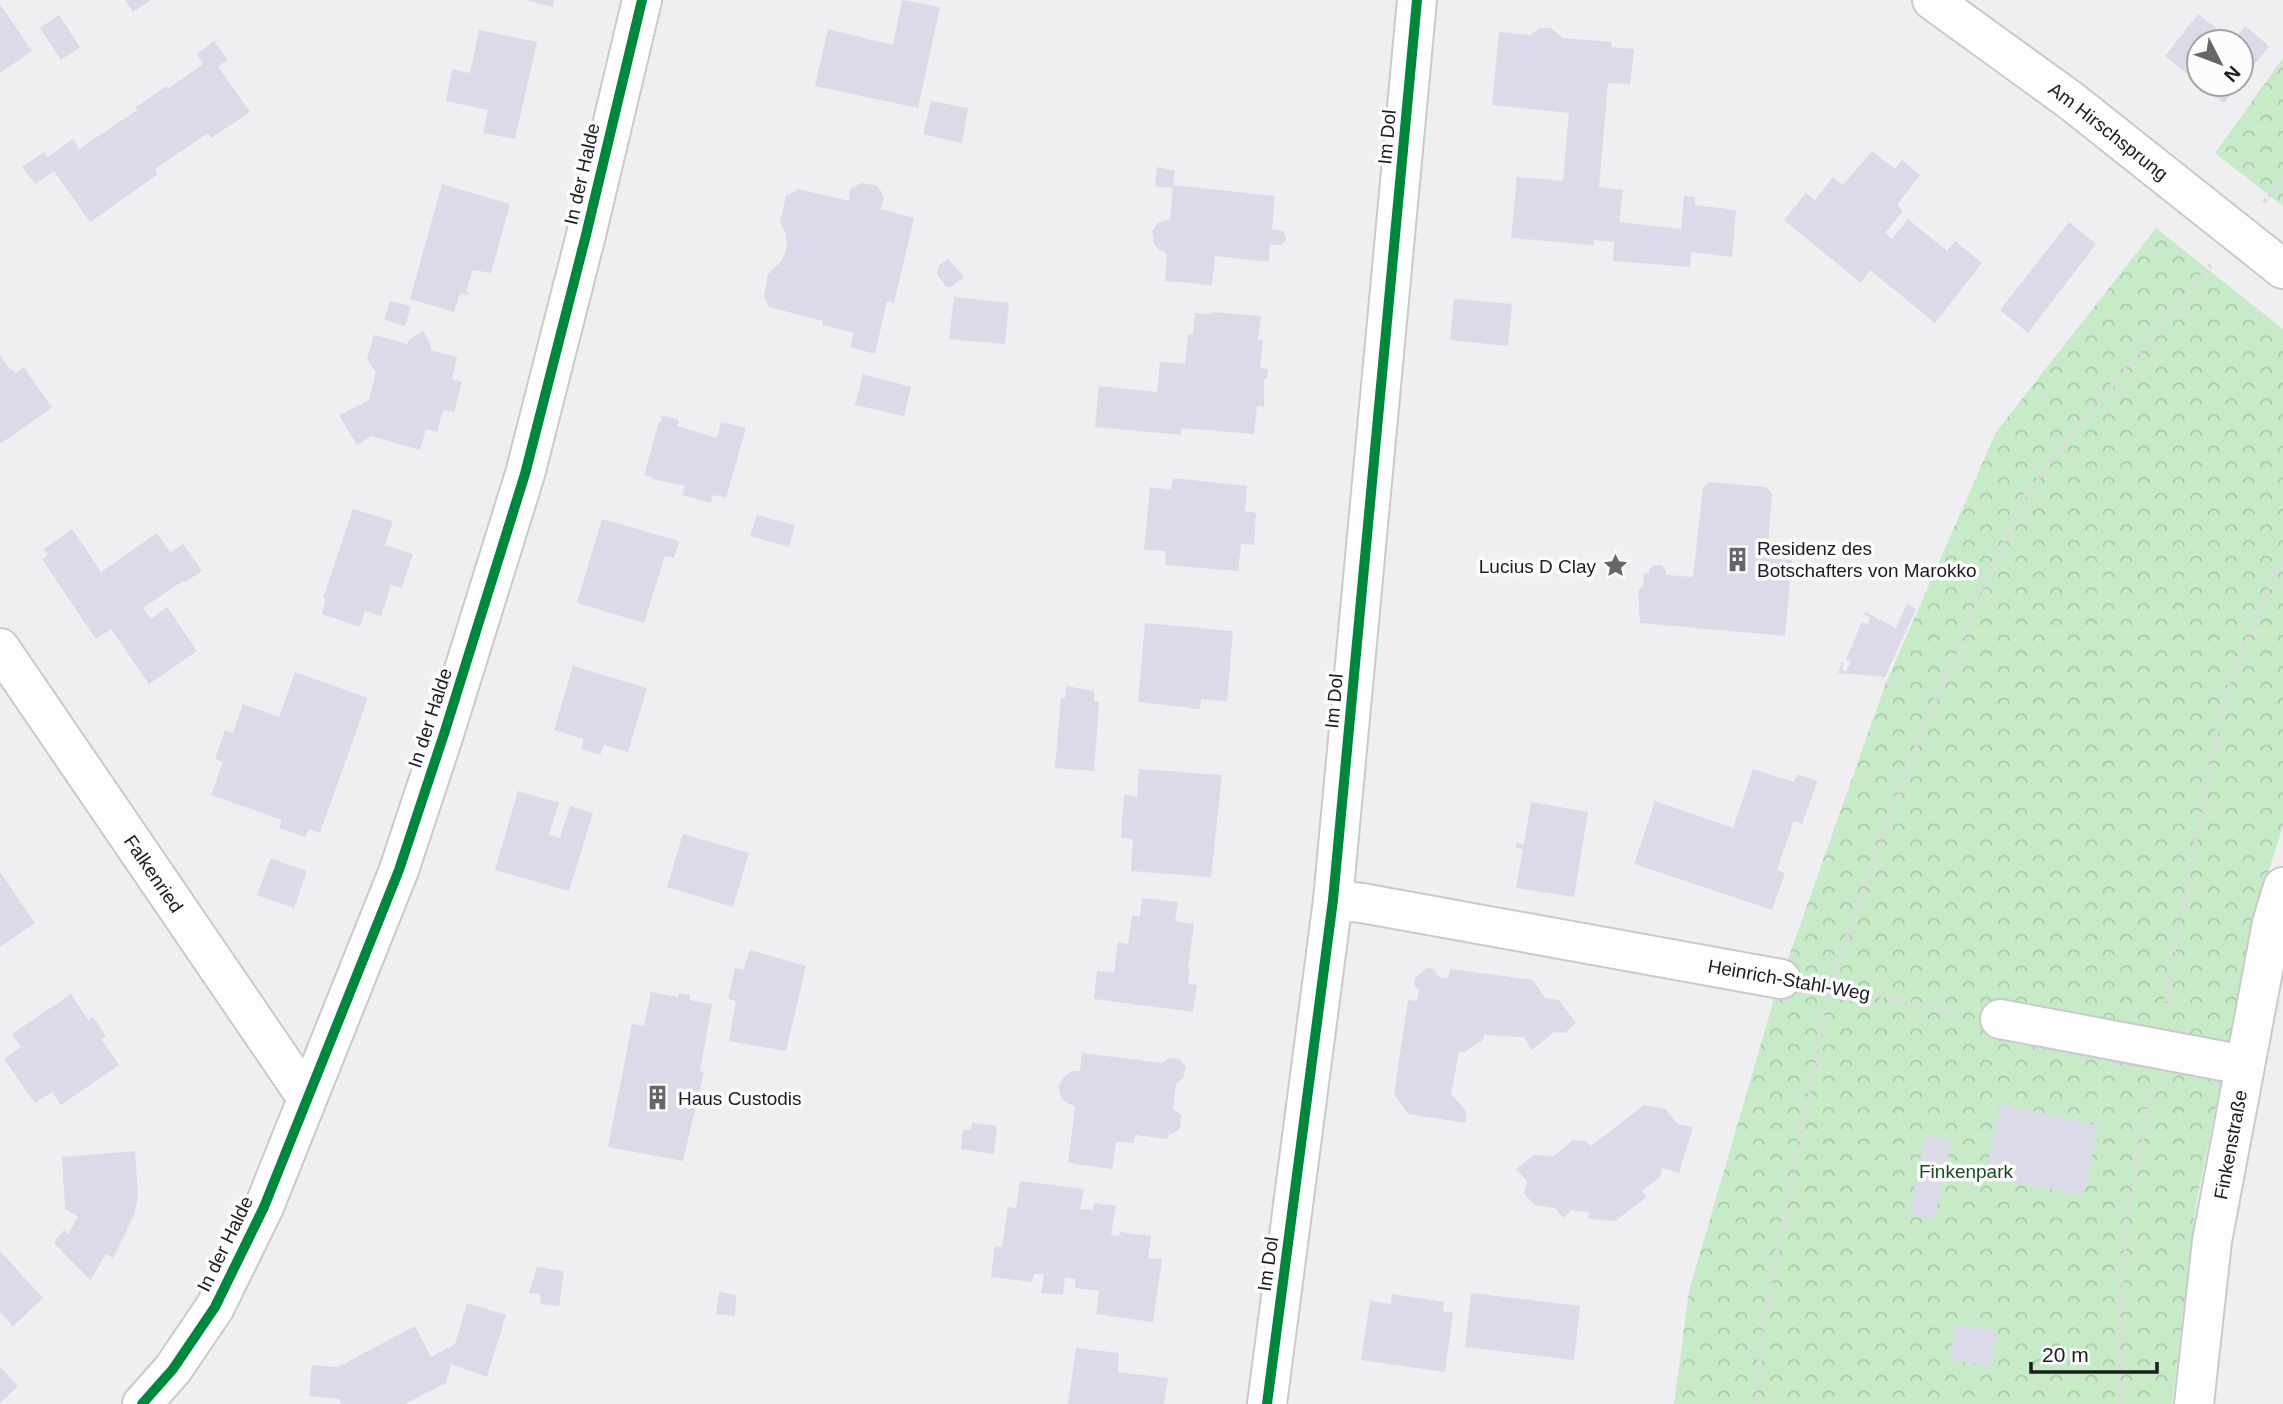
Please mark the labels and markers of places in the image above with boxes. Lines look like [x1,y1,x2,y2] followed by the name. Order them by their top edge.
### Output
[1757,538,1977,581] place label: Residenz des Botschafters von Marokko
[1723,545,1751,573] building icon: Residenz des Botschafters von Marokko
[1602,552,1630,580] place icon: Lucius D Clay
[1479,556,1596,577] place label: Lucius D Clay
[644,1084,672,1112] building icon: Haus Custodis
[678,1088,802,1109] place label: Haus Custodis

